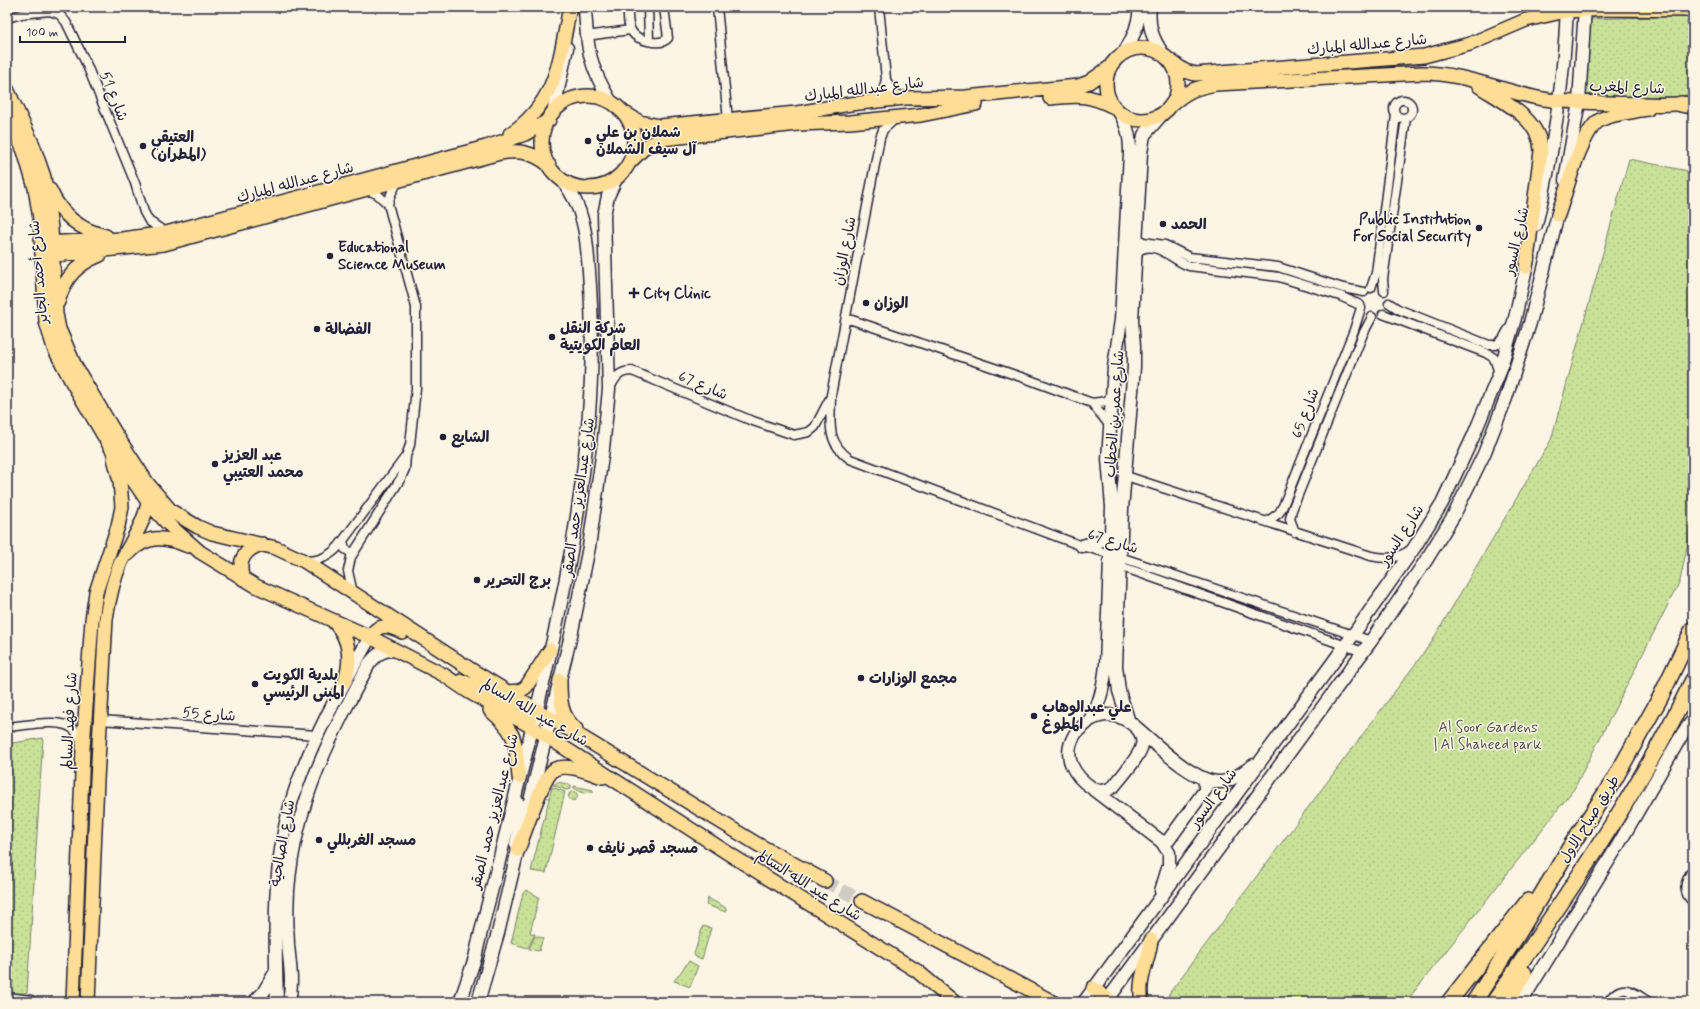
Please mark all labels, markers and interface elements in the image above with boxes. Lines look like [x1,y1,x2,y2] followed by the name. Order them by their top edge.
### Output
[20,18,125,44] scale bar
[26,25,58,41] text: 100 m
[1306,30,1428,60] street label: شارع عبدالله المبارك
[94,69,132,124] street label: شارع 51
[803,73,925,107] street label: شارع عبدالله المبارك
[1589,77,1665,99] street label: شارع المغرب
[596,123,697,160] place label: شملان بن علي آل سيف الشملان
[151,128,206,165] place label: العتيقي (المطران)
[583,136,593,146] marker: شملان بن علي آل سيف الشملان
[138,141,148,151] marker: العتيقي (المطران)
[235,158,356,208] street label: شارع عبدالله المبارك
[1499,205,1535,278] street label: شارع السور
[1353,210,1471,247] place label: Public Institution For Social Security
[828,215,861,287] street label: شارع الوزان
[1171,215,1207,235] place label: الحمد
[25,219,54,326] street label: شارع أحمد الجابر
[1158,219,1168,229] marker: الحمد
[1474,223,1484,233] marker: Public Institution For Social Security
[338,238,446,275] place label: Educational Science Museum
[325,251,335,261] marker: Educational Science Museum
[643,284,711,304] place label: City Clinic
[628,287,640,299] marker: City Clinic
[874,294,909,314] place label: الوزان
[861,298,871,308] marker: الوزان
[560,319,640,356] place label: شركة النقل العام الكويتية
[325,320,371,340] place label: الفضالة
[312,324,322,334] marker: الفضالة
[547,332,557,342] marker: شركة النقل العام الكويتية
[1101,350,1129,479] street label: شارع عمر بن الخطاب
[675,367,730,405] street label: شارع 67
[1287,385,1325,441] street label: شارع 65
[558,417,600,579] street label: شارع عبدالعزيز حمد الصقر
[451,428,490,448] place label: الشايع
[438,432,448,442] marker: الشايع
[221,446,304,486] place label: عبد العزيز محمد العتيبي
[210,459,220,469] marker: عبد العزيز محمد العتيبي
[1374,501,1429,571] street label: شارع السور
[1085,525,1140,559] street label: شارع 67
[483,571,551,591] place label: برج التحرير
[472,575,482,585] marker: برج التحرير
[263,666,345,706] place label: بلدية الكويت المبنى الرئيسي
[869,669,957,689] place label: مجمع الوزارات
[57,672,83,770] street label: شارع فهد السالم
[856,673,866,683] marker: مجمع الوزارات
[478,674,591,752] street label: شارع عبد الله السالم
[250,679,260,689] marker: بلدية الكويت المبنى الرئيسي
[1042,698,1132,735] place label: علي عبدالوهاب المطوع
[182,703,236,727] street label: شارع 55
[1029,711,1039,721] marker: علي عبدالوهاب المطوع
[1434,718,1542,755] park label: Al Soor Gardens | Al Shaheed park
[466,731,524,892] street label: شارع عبدالعزيز حمد الصقر
[1185,765,1242,833] street label: شارع السور
[1555,772,1625,867] street label: طريق صباح الاول
[266,798,300,888] street label: شارع الصالحية
[327,831,416,854] place label: مسجد الغربللي
[314,835,324,845] marker: مسجد الغربللي
[598,839,698,859] place label: مسجد قصر نايف
[585,843,595,853] marker: مسجد قصر نايف
[752,846,865,926] street label: شارع عبد الله السالم

